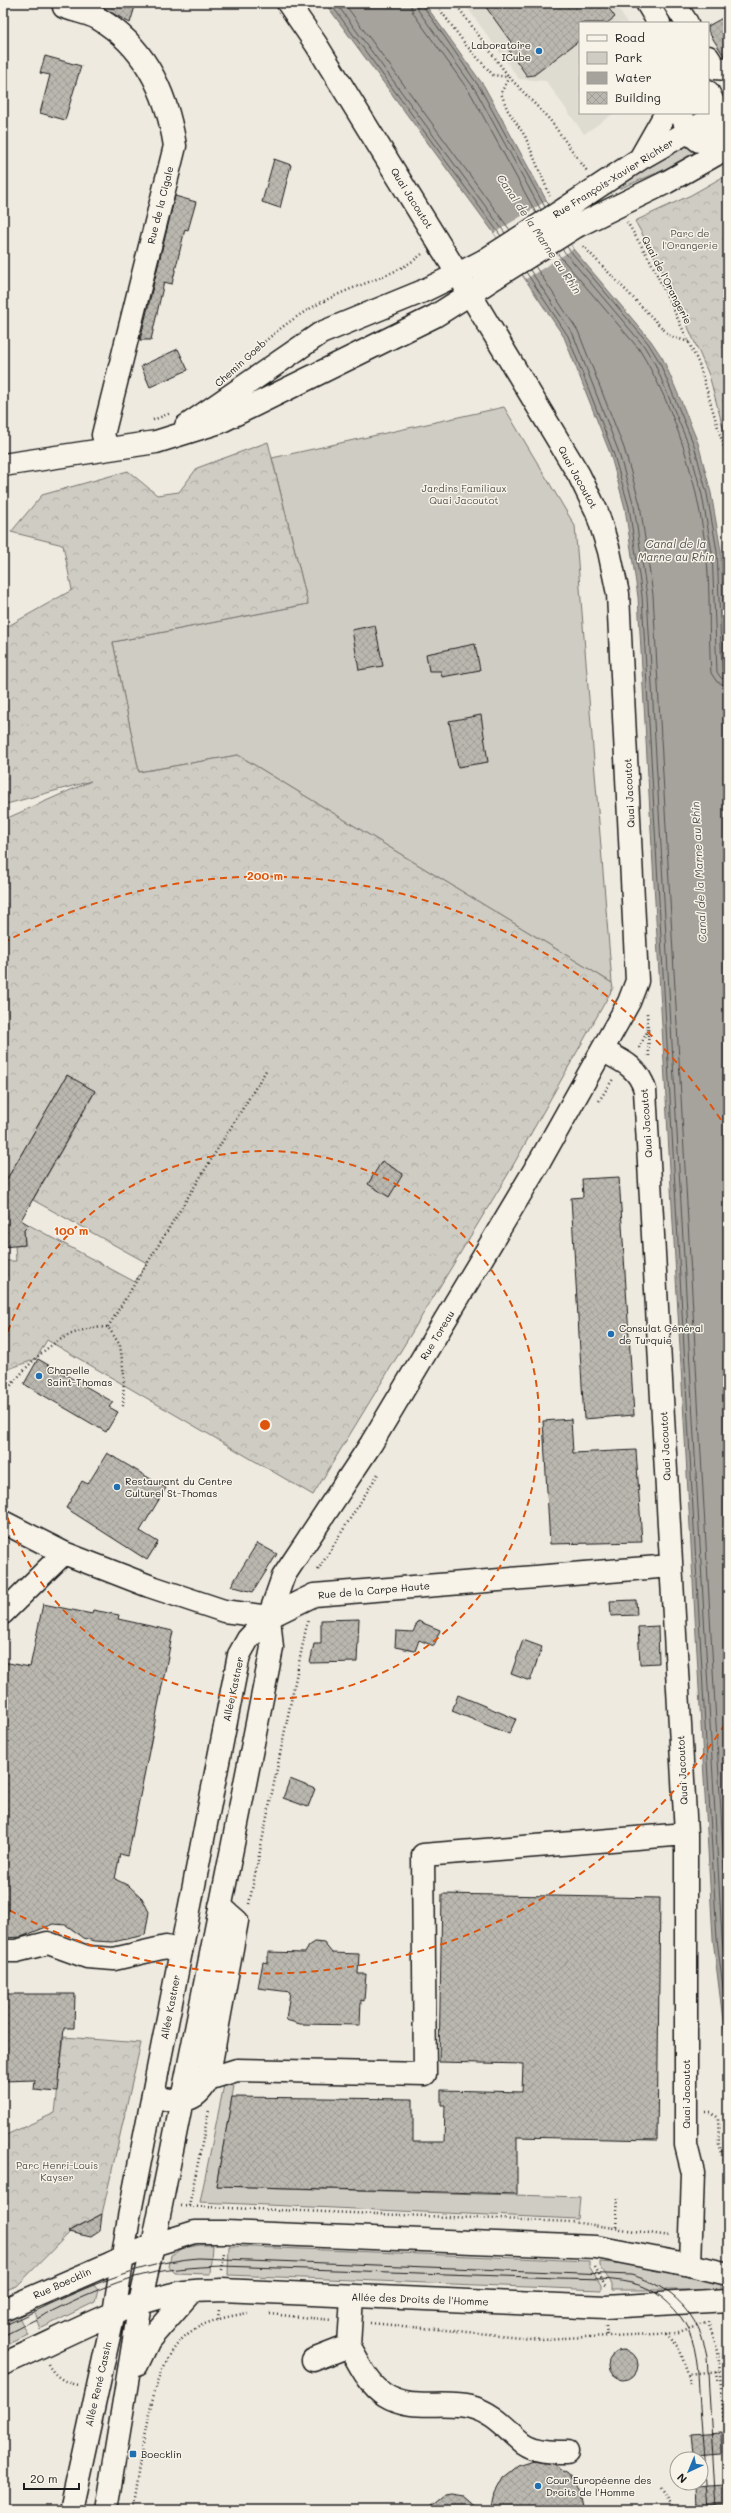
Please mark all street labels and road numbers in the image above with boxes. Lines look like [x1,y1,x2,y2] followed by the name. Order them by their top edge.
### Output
[550,135,676,221] street label: Rue François-Xavier Richter
[144,165,176,245] street label: Rue de la Cigale
[388,165,436,231] street label: Quai Jacoutot
[639,234,695,326] street label: Quai de l'Orangerie
[211,336,269,390] street label: Chemin Goeb
[555,443,601,511] street label: Quai Jacoutot
[620,758,638,828] street label: Quai Jacoutot
[637,1088,655,1158] street label: Quai Jacoutot
[417,1308,457,1362] street label: Rue Toreau
[656,1411,674,1481] street label: Quai Jacoutot
[317,1578,431,1602] street label: Rue de la Carpe Haute
[219,1655,247,1723] street label: Allée Kastner
[673,1735,691,1805] street label: Quai Jacoutot
[157,1973,183,2041] street label: Allée Kastner
[679,2059,693,2129] street label: Quai Jacoutot
[31,2264,93,2302] street label: Rue Boecklin
[351,2290,489,2308] street label: Allée des Droits de l'Homme
[81,2340,115,2428] street label: Allée René Cassin

